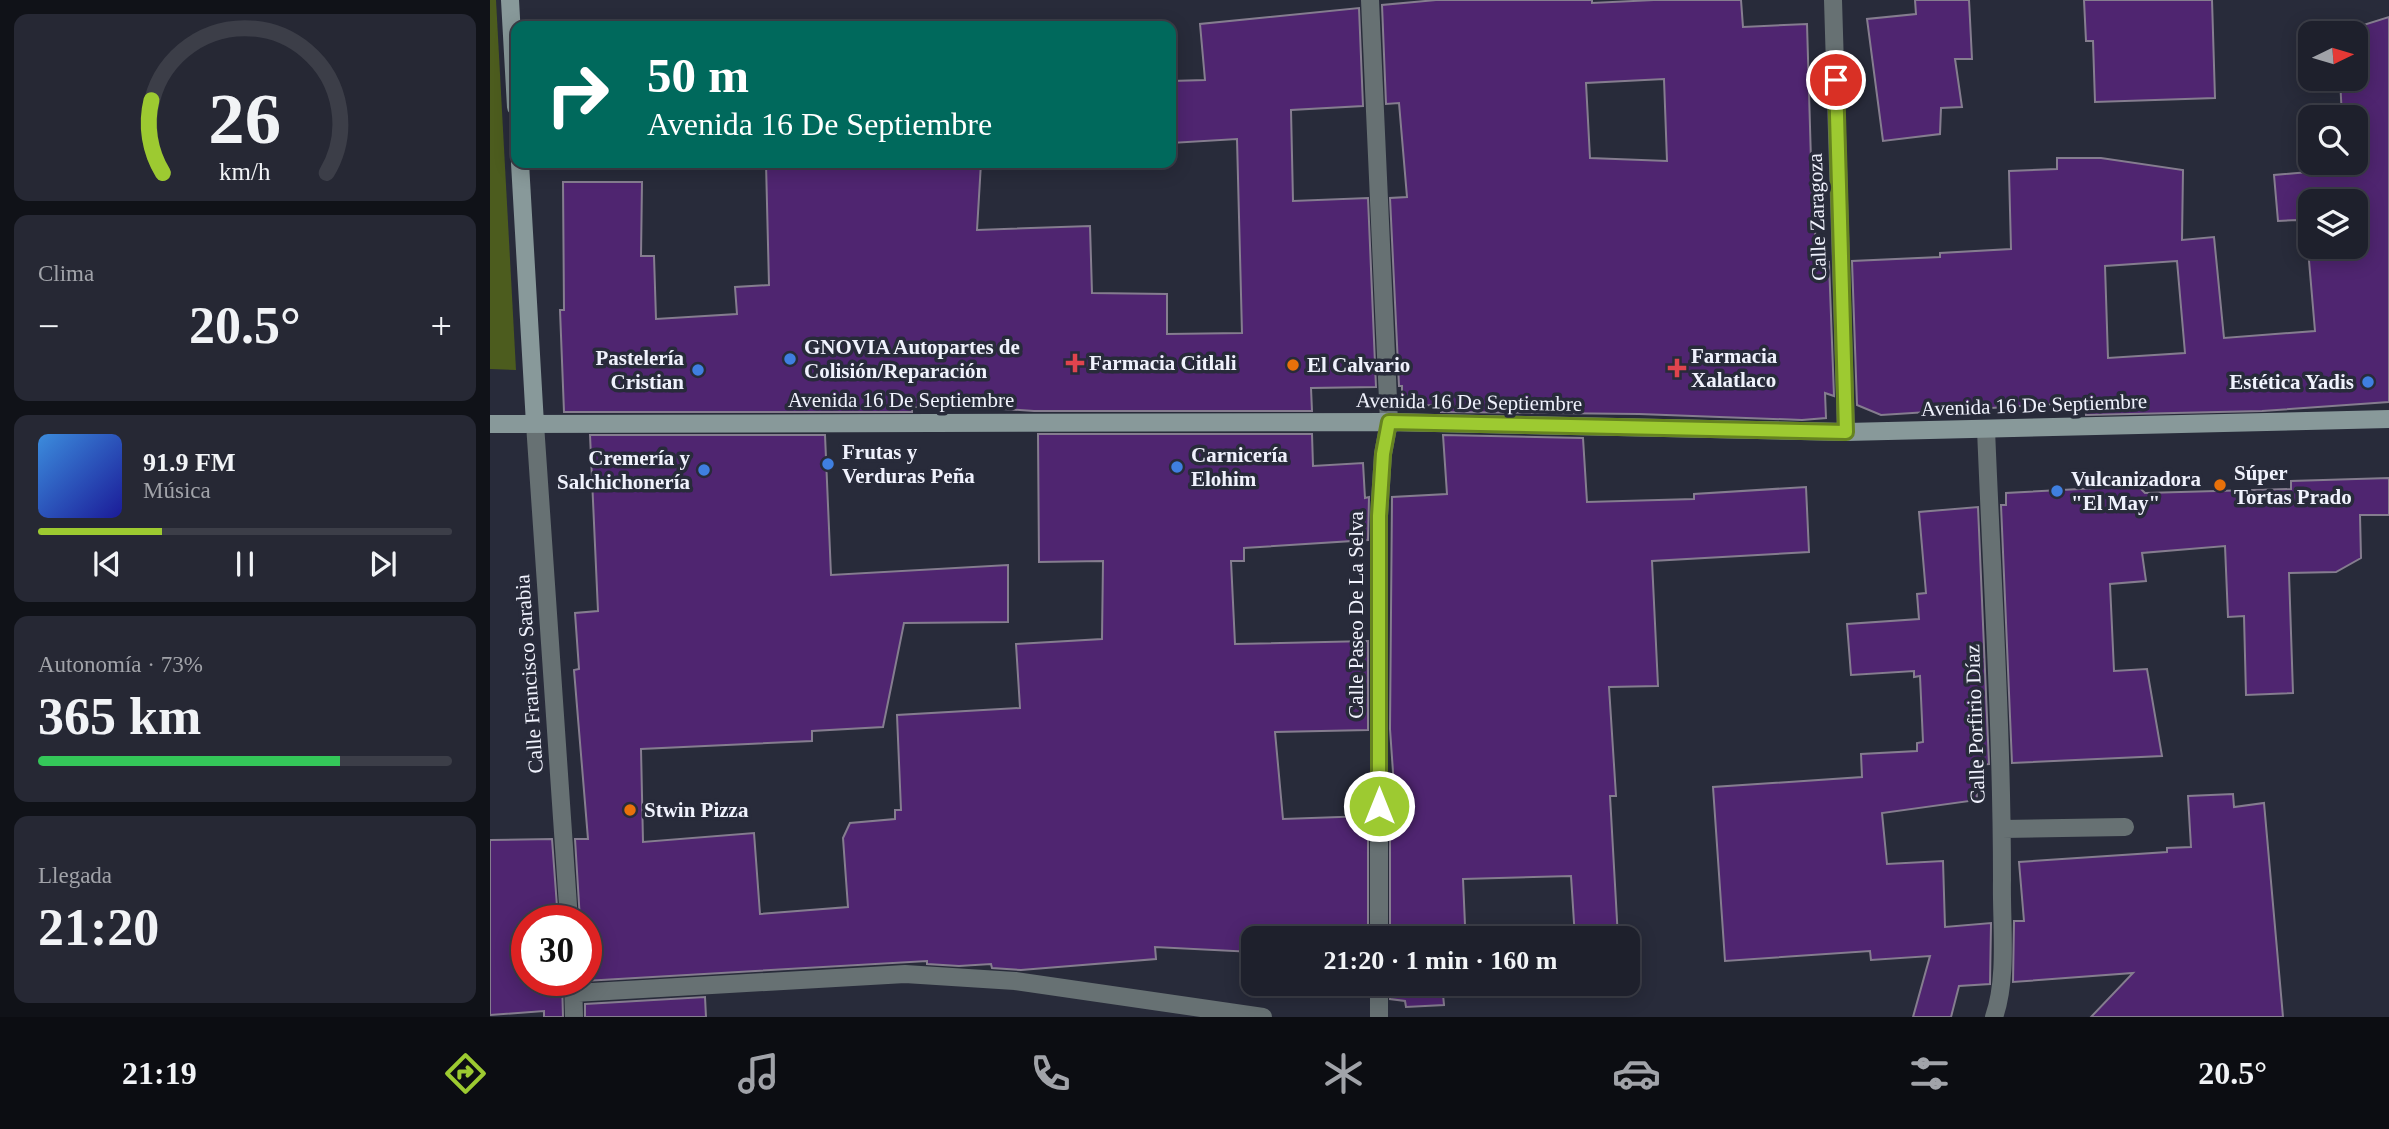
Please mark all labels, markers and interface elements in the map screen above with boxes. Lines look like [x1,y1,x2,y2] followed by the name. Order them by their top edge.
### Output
[2298,21,2368,91] north arrow
[2298,21,2368,259] map controls
[647,48,749,103] text: 50 m
[532,49,623,140] icon: right
[1806,50,1866,110] pin
[1817,61,1855,99] icon: arrive
[209,79,281,160] text: 26
[2298,105,2368,175] button: search
[647,106,992,142] text: Avenida 16 De Septiembre
[1803,152,1831,281] street label: Calle Zaragoza
[219,158,271,185] text: km/h
[2298,189,2368,259] button: layers
[38,261,94,286] text: Clima
[189,297,301,354] text: 20.5°
[38,305,59,347] text: −
[431,305,452,347] text: +
[804,335,1020,383] place label: GNOVIA Autopartes de Colisión/Reparación
[1691,344,1778,392] place label: Farmacia Xalatlaco
[595,346,684,394] place label: Pastelería Cristian
[782,351,798,367] marker: GNOVIA Autopartes de Colisión/Reparación
[1089,351,1237,375] place label: Farmacia Citlali
[1307,353,1410,377] place label: El Calvario
[1067,355,1083,371] marker: Farmacia Citlali
[1285,357,1301,373] marker: El Calvario
[1669,360,1685,376] marker: Farmacia Xalatlaco
[690,362,706,378] marker: Pastelería Cristian
[2229,370,2354,394] place label: Estética Yadis
[2360,374,2376,390] marker: Estética Yadis
[788,388,1014,412] street label: Avenida 16 De Septiembre
[1356,388,1582,416] street label: Avenida 16 De Septiembre
[1920,389,2148,421] street label: Avenida 16 De Septiembre
[842,440,975,488] place label: Frutas y Verduras Peña
[1191,443,1288,491] place label: Carnicería Elohim
[557,446,690,494] place label: Cremería y Salchichonería
[143,448,235,477] text: 91.9 FM
[820,456,836,472] marker: Frutas y Verduras Peña
[1169,459,1185,475] marker: Carnicería Elohim
[2234,461,2352,509] place label: Súper Tortas Prado
[696,462,712,478] marker: Cremería y Salchichonería
[2071,467,2201,515] place label: Vulcanizadora "El May"
[2212,477,2228,493] marker: Súper Tortas Prado
[143,478,211,503] text: Música
[2049,483,2065,499] marker: Vulcanizadora "El May"
[1344,511,1368,719] street label: Calle Paseo De La Selva
[88,545,126,583] icon: previous
[226,545,264,583] icon: pause
[364,545,402,583] icon: next
[510,573,548,774] street label: Calle Francisco Sarabia
[1960,644,1990,804] street label: Calle Porfirio Díaz
[38,652,203,677] text: Autonomía · 73%
[38,688,201,745] text: 365 km
[1342,769,1416,843] position arrow
[644,798,749,822] place label: Stwin Pizza
[622,802,638,818] marker: Stwin Pizza
[38,863,112,888] text: Llegada
[38,899,159,956] text: 21:20
[511,905,602,996] speed limit sign: 30
[1324,946,1558,975] text: 21:20 · 1 min · 160 m
[441,1049,490,1098] icon: directions
[734,1049,783,1098] icon: music
[1026,1049,1075,1098] icon: phone
[1319,1049,1368,1098] icon: climate
[1612,1049,1661,1098] icon: car
[1905,1049,1954,1098] icon: filters
[122,1055,197,1091] text: 21:19
[2198,1055,2267,1091] text: 20.5°

